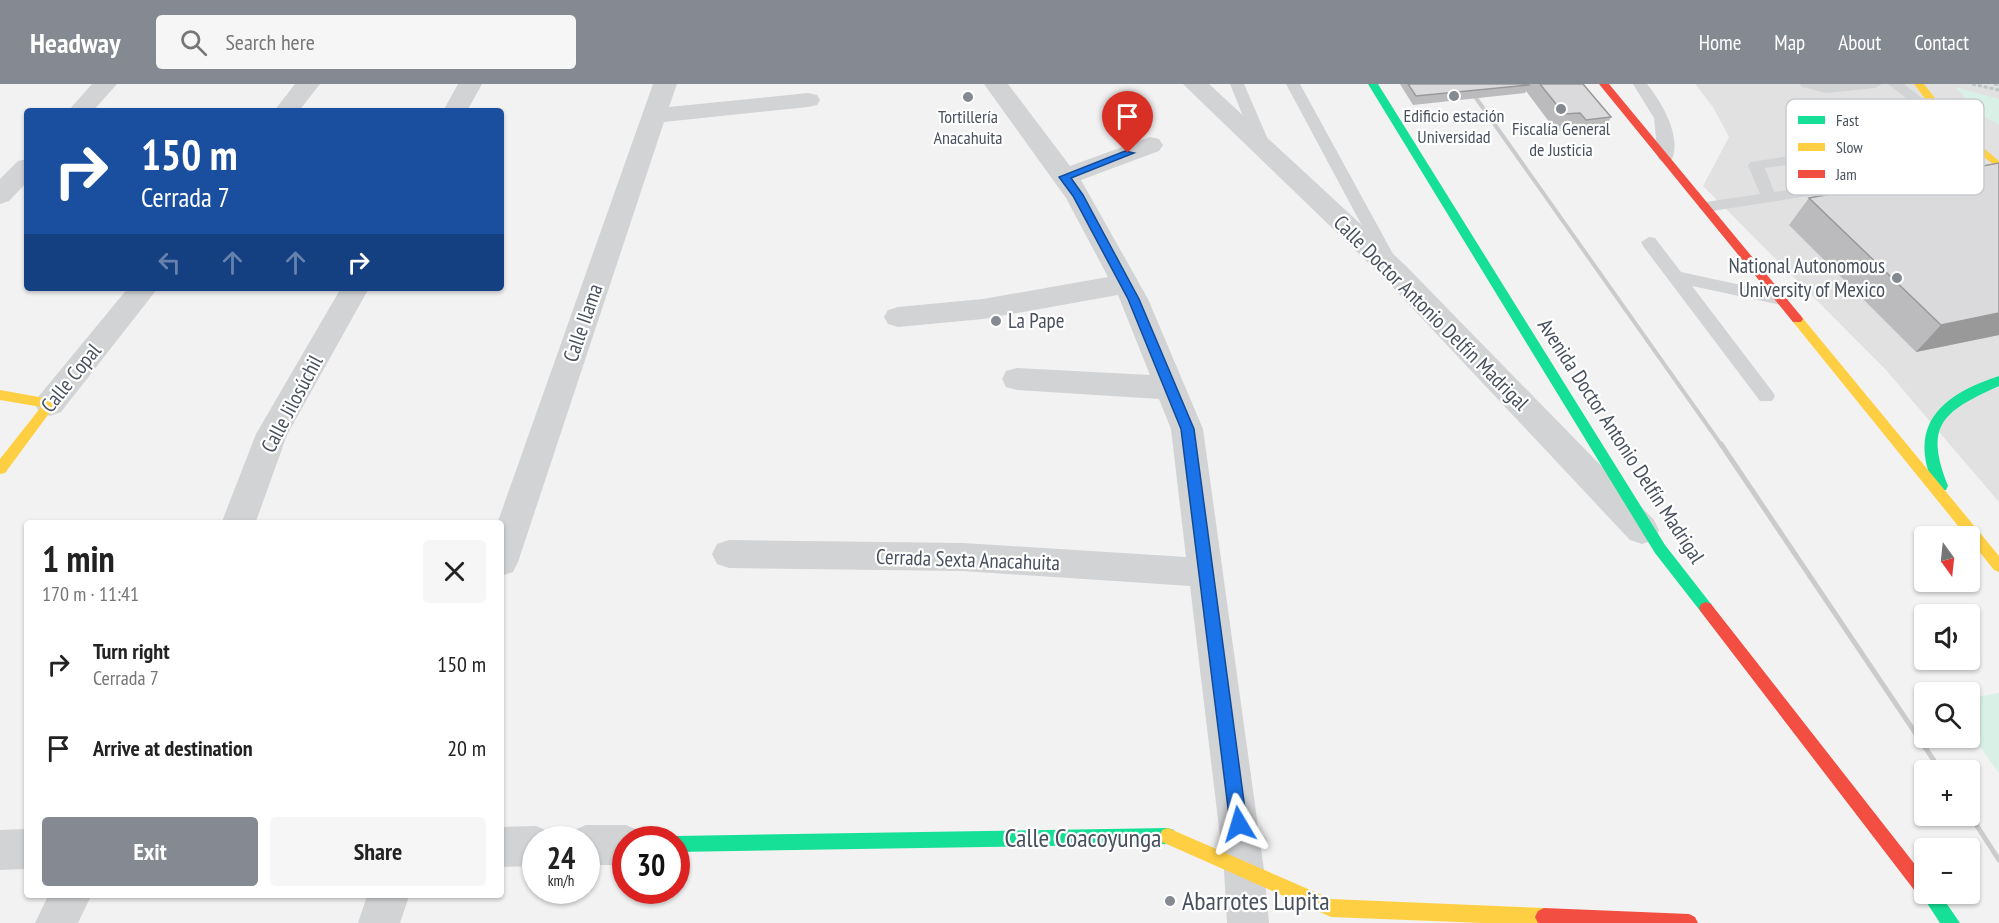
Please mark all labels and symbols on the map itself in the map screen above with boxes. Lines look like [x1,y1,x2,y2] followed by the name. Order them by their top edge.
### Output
[1447,89,1461,103] marker: Edificio estación Universidad
[961,90,975,104] marker: Tortillería Anacahuita
[1102,91,1153,153] pin
[1786,99,1984,195] legend
[1554,102,1568,116] marker: Fiscalía General de Justicia
[1404,104,1504,148] place label: Edificio estación Universidad
[933,105,1003,149] place label: Tortillería Anacahuita
[1836,110,1859,130] text: Fast
[1512,117,1611,161] place label: Fiscalía General de Justicia
[1836,137,1863,157] text: Slow
[1835,164,1857,184] text: Jam
[1328,209,1535,416] street label: Calle Doctor Antonio Delfín Madrigal
[1729,252,1885,303] place label: National Autonomous University of Mexico
[1890,271,1904,285] marker: National Autonomous University of Mexico
[557,280,608,365] street label: Calle Ilama
[1008,307,1064,334] place label: La Pape
[1532,313,1711,568] street label: Avenida Doctor Antonio Delfín Madrigal
[989,314,1003,328] marker: La Pape
[35,338,107,418] street label: Calle Copal
[255,350,329,457] street label: Calle Jilosúchil
[1914,526,1980,592] north arrow
[876,543,1060,576] street label: Cerrada Sexta Anacahuita
[1207,792,1271,856] position arrow
[1004,821,1162,854] street label: Calle Coacoyunga
[612,826,690,904] speed limit sign: 30
[1182,884,1330,917] place label: Abarrotes Lupita
[1163,894,1177,908] marker: Abarrotes Lupita

